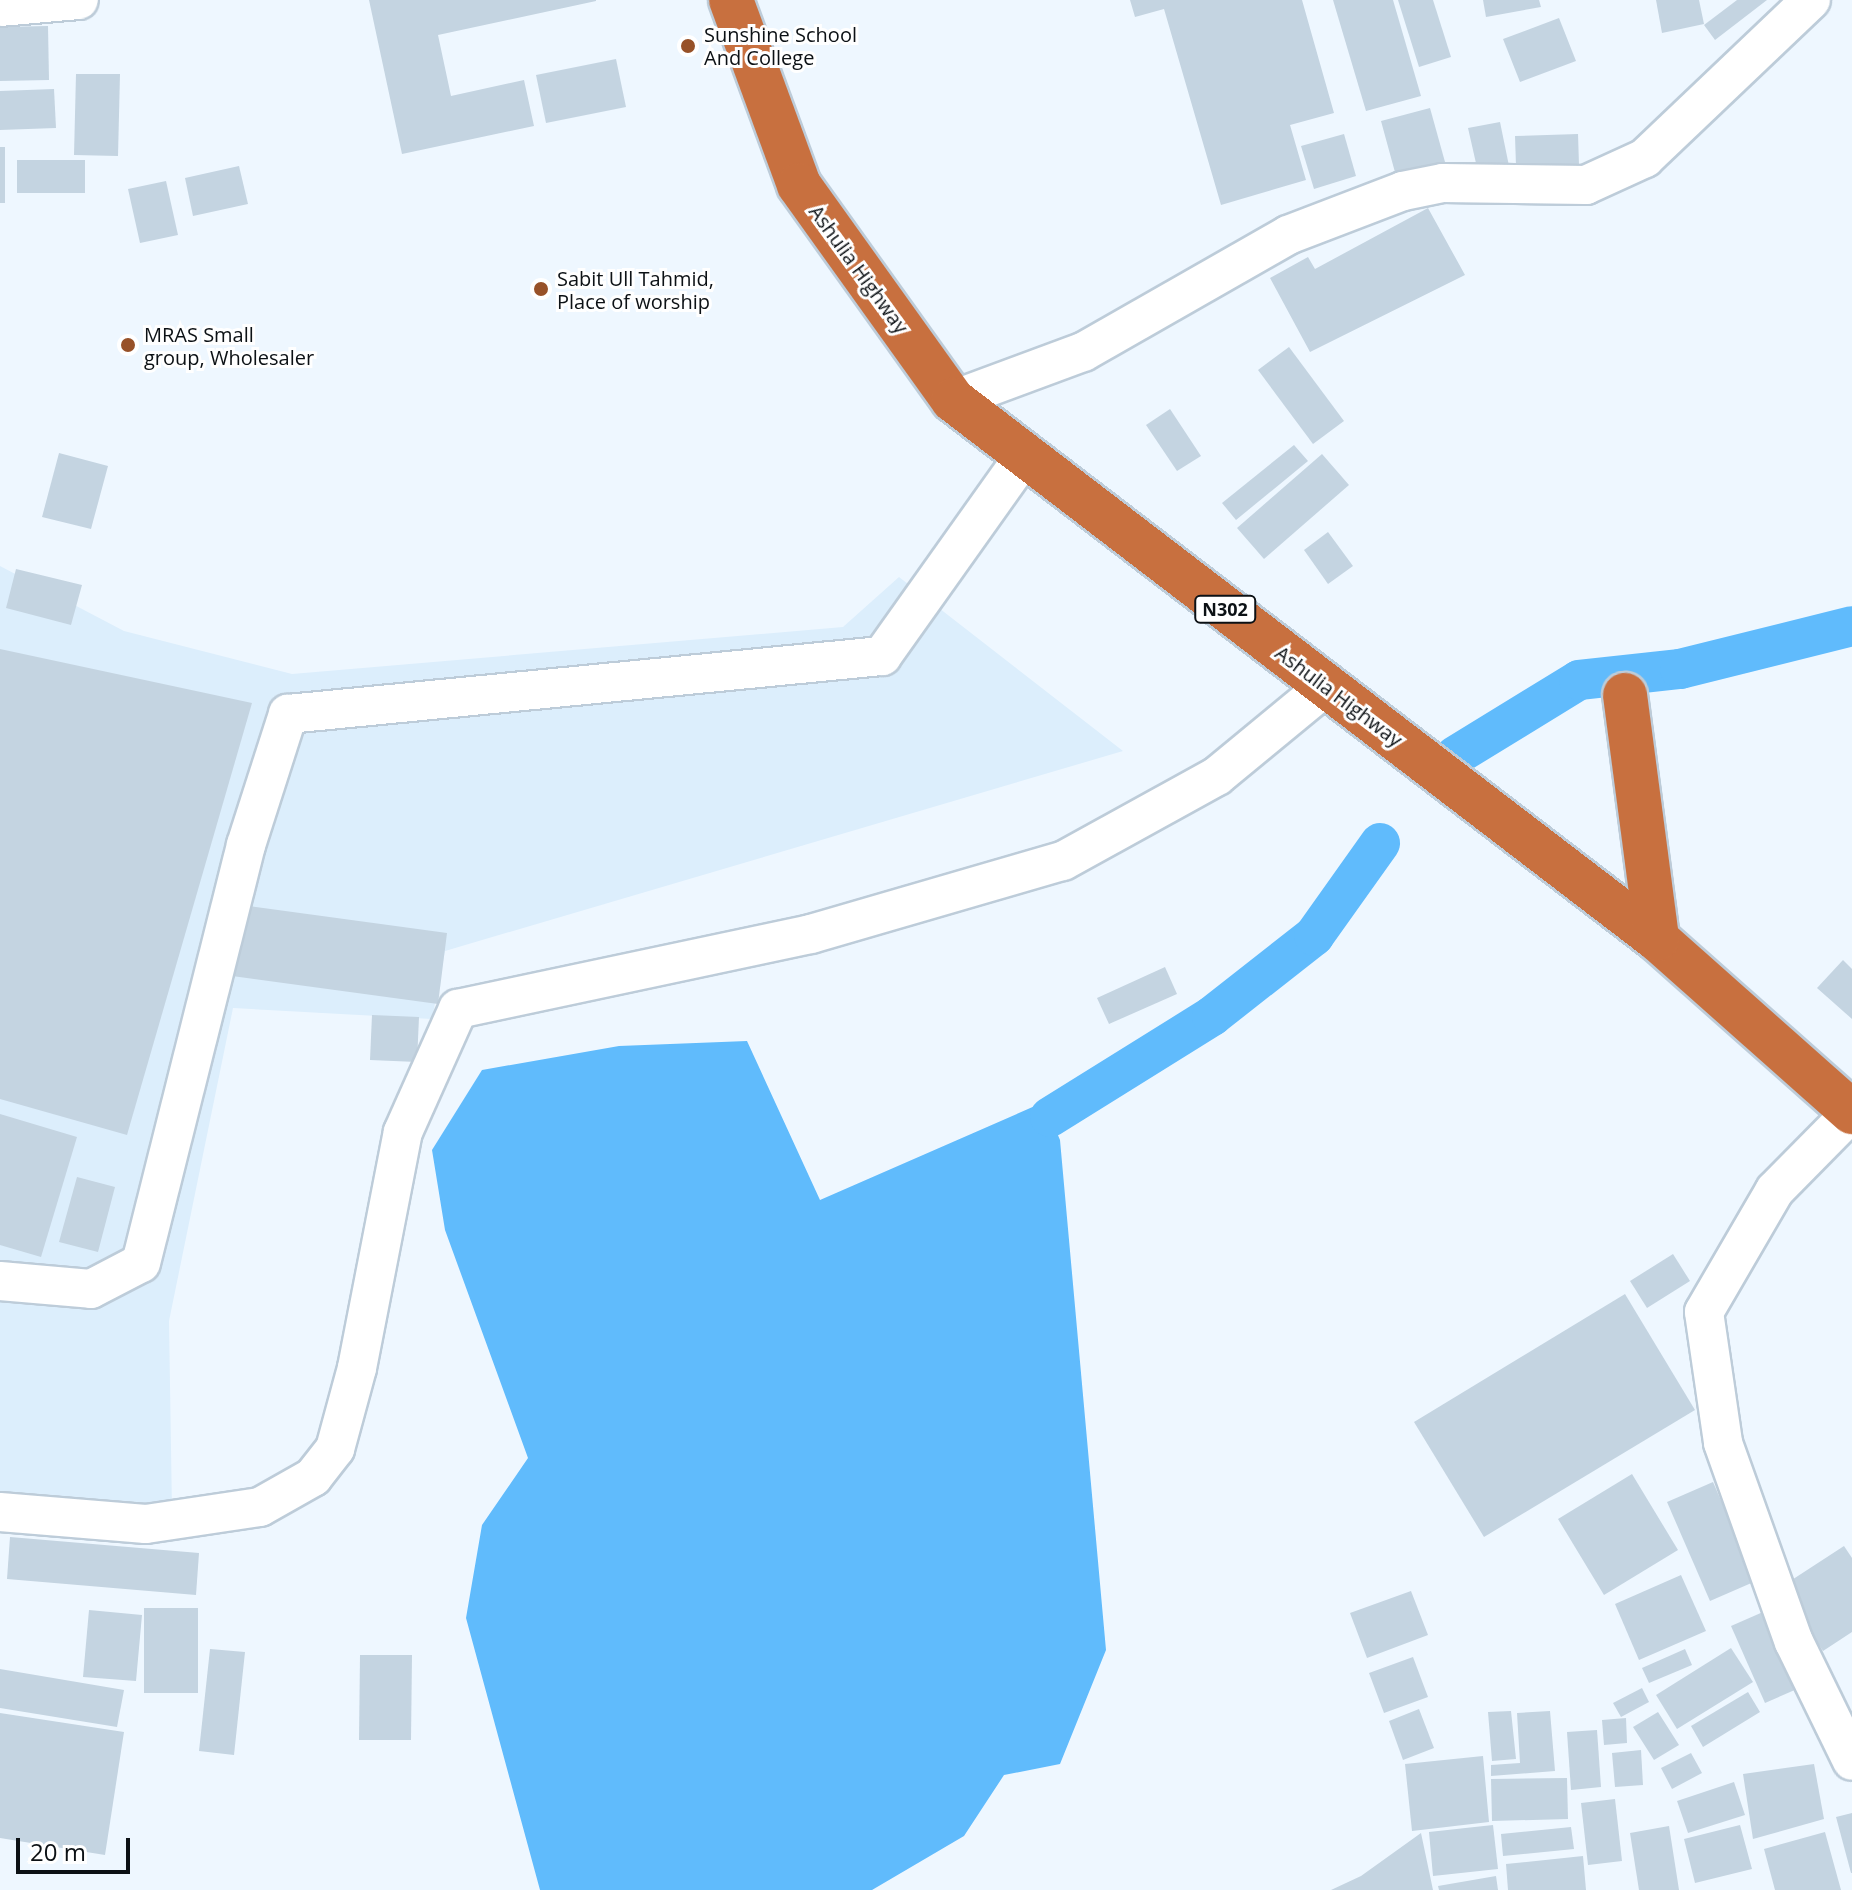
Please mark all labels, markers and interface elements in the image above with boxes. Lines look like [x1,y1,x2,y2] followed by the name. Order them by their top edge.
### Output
[704,22,857,69] place label: Sunshine School And College
[679,37,697,55] marker: Sunshine School And College
[804,200,914,338] street label: Ashulia Highway
[557,266,714,313] place label: Sabit Ull Tahmid, Place of worship
[532,280,550,298] marker: Sabit Ull Tahmid, Place of worship
[144,322,314,369] place label: MRAS Small group, Wholesaler
[119,336,137,354] marker: MRAS Small group, Wholesaler
[1193,595,1257,623] road number: N302
[1271,640,1407,752] street label: Ashulia Highway
[20,1822,134,1872] scale bar
[30,1835,86,1868] text: 20 m

